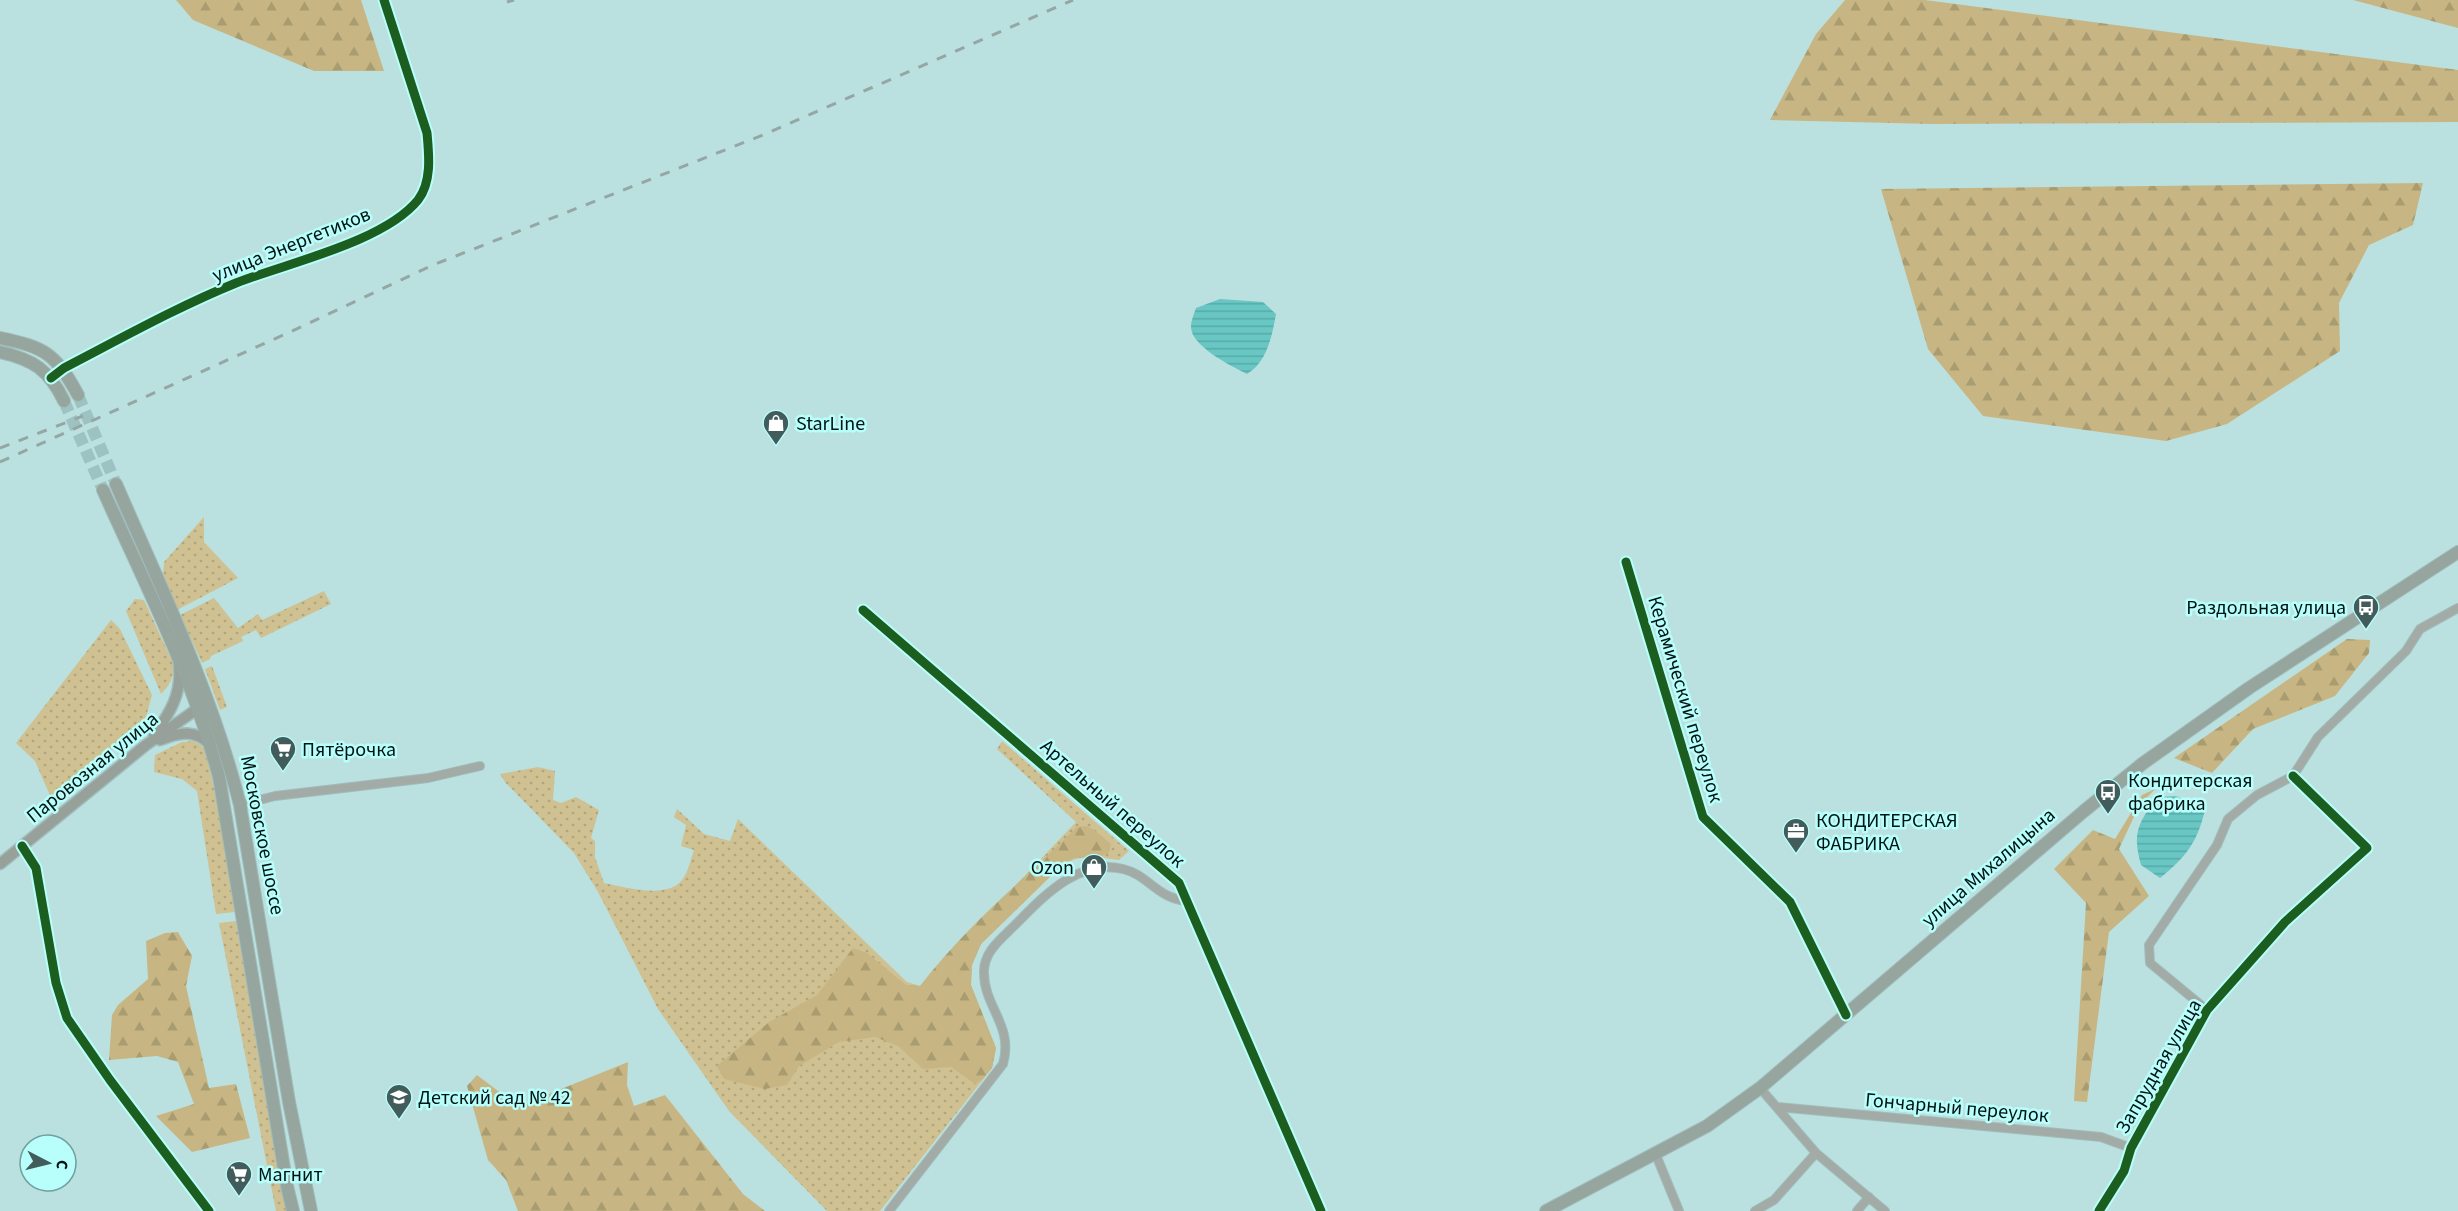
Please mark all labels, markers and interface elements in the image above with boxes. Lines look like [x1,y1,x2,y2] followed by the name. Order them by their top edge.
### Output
[208,200,375,289] street label: улица Энергетиков
[761,408,791,446] shop icon: StarLine
[796,410,865,438] place label: StarLine
[2351,592,2381,630] bus stop icon: Раздольная улица
[1640,593,1730,806] street label: Керамический переулок
[2186,594,2346,622] place label: Раздольная улица
[21,706,165,830] street label: Паровозная улица
[1034,733,1191,875] street label: Артельный переулок
[268,734,298,772] supermarket icon: Пятёрочка
[302,736,396,764] place label: Пятёрочка
[233,753,291,917] street label: Московское шоссе
[2128,767,2253,818] place label: Кондитерская фабрика
[2093,777,2123,815] bus stop icon: Кондитерская фабрика
[1916,802,2062,934] street label: улица Михалицына
[1816,807,1958,858] place label: КОНДИТЕРСКАЯ ФАБРИКА
[1781,816,1811,854] office icon: КОНДИТЕРСКАЯ ФАБРИКА
[1079,852,1109,890] shop icon: Ozon
[1031,854,1074,882] place label: Ozon
[2109,994,2209,1139] street label: Запрудная улица
[384,1082,414,1120] school or university icon: Детский сад № 42
[418,1084,571,1112] place label: Детский сад № 42
[1864,1086,2050,1130] street label: Гончарный переулок
[18,1133,78,1193] north arrow
[50,1159,73,1171] text: С
[224,1159,254,1197] supermarket icon: Магнит
[258,1161,323,1189] place label: Магнит

